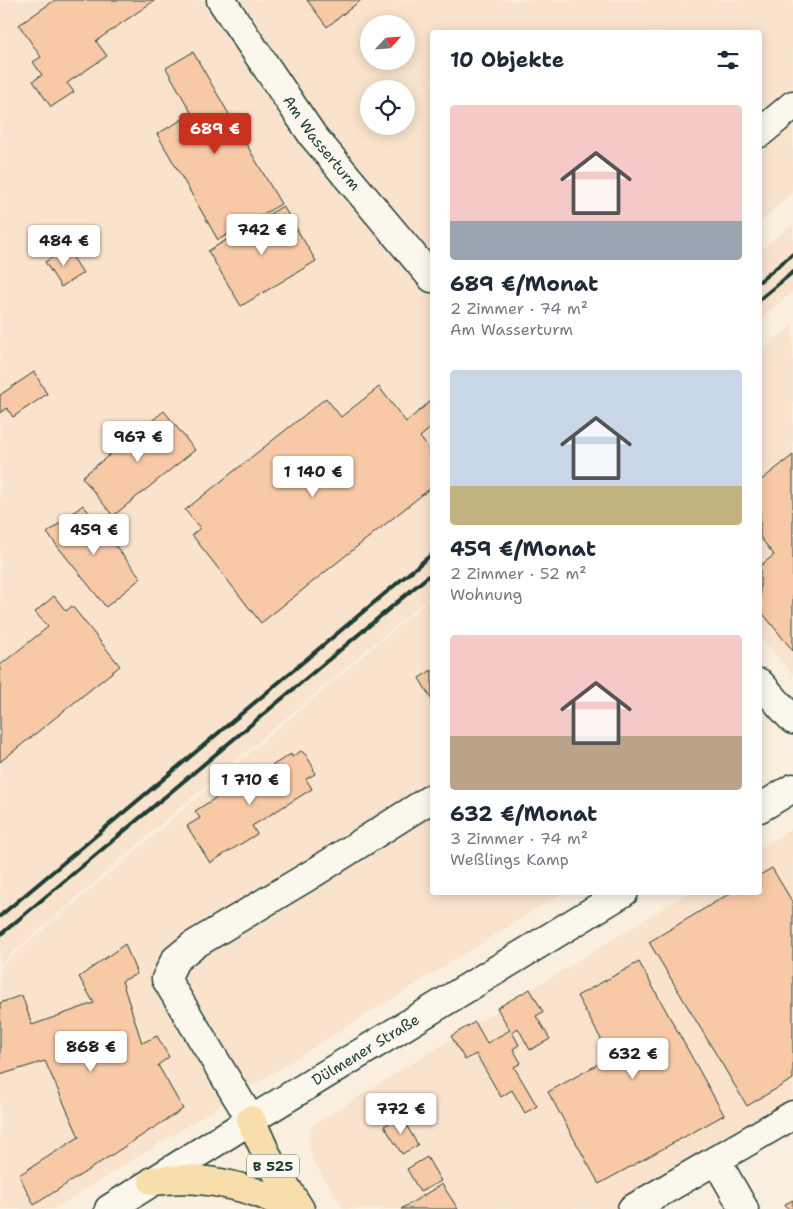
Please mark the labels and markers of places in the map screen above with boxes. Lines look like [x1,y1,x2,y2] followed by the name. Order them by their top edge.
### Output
[180,112,250,155] pin: 689 €
[227,214,297,256] pin: 742 €
[29,224,99,267] pin: 484 €
[103,420,173,463] pin: 967 €
[267,456,359,498] pin: 1 140 €
[59,514,129,556] pin: 459 €
[204,764,296,806] pin: 1 710 €
[56,1030,126,1073] pin: 868 €
[598,1038,668,1080] pin: 632 €
[366,1092,436,1135] pin: 772 €

